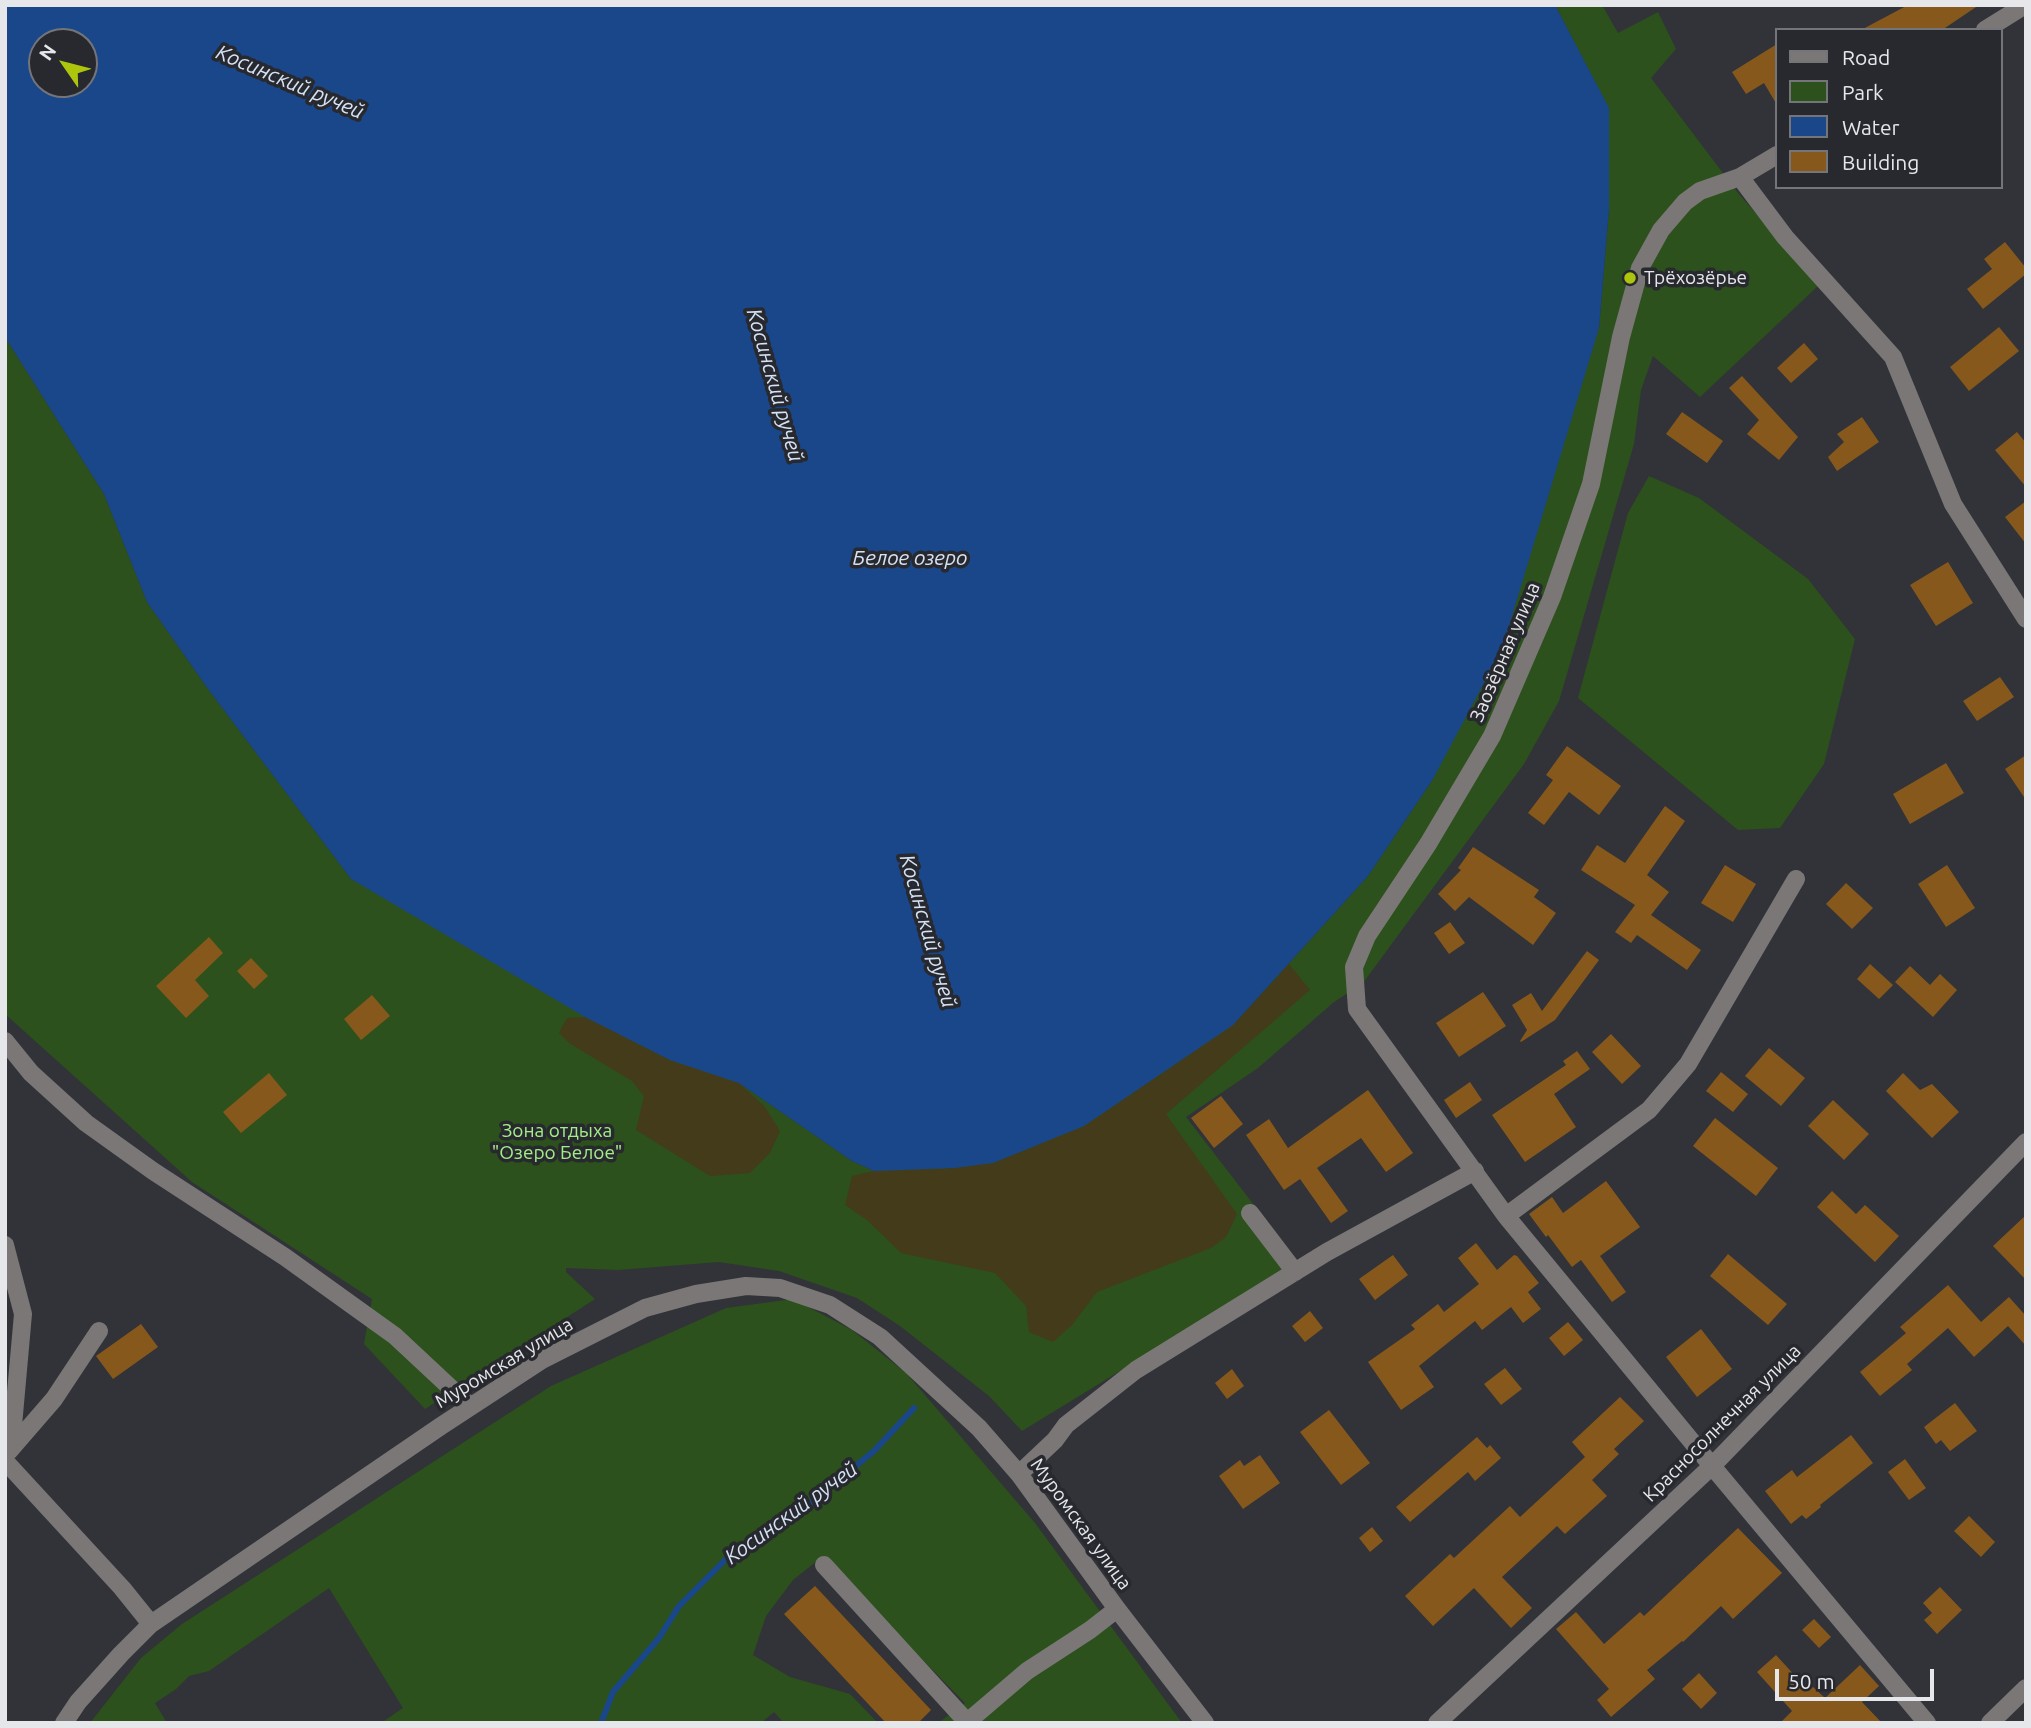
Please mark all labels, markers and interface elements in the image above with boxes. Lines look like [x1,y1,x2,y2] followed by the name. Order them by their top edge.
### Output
[28,28,98,98] north arrow
[1776,28,2003,189] legend
[34,40,61,64] text: N
[212,40,368,124] water label: Косинский ручей
[1842,45,1890,69] text: Road
[1842,80,1884,104] text: Park
[1842,115,1900,139] text: Water
[1842,150,1919,174] text: Building
[1644,267,1747,289] place label: Трёхозёрье
[1622,270,1638,286] marker: Трёхозёрье
[741,306,809,464] water label: Косинский ручей
[853,545,967,571] water label: Белое озеро
[1465,579,1545,725] street label: Заозёрная улица
[894,852,962,1010] water label: Косинский ручей
[492,1120,622,1164] park label: Зона отдыха "Озеро Белое"
[431,1313,577,1413] street label: Муромская улица
[1638,1339,1806,1507] street label: Красносолнечная улица
[1026,1454,1136,1594] street label: Муромская улица
[720,1456,862,1570] water label: Косинский ручей
[1779,1654,1938,1698] scale bar
[1788,1669,1835,1693] text: 50 m

